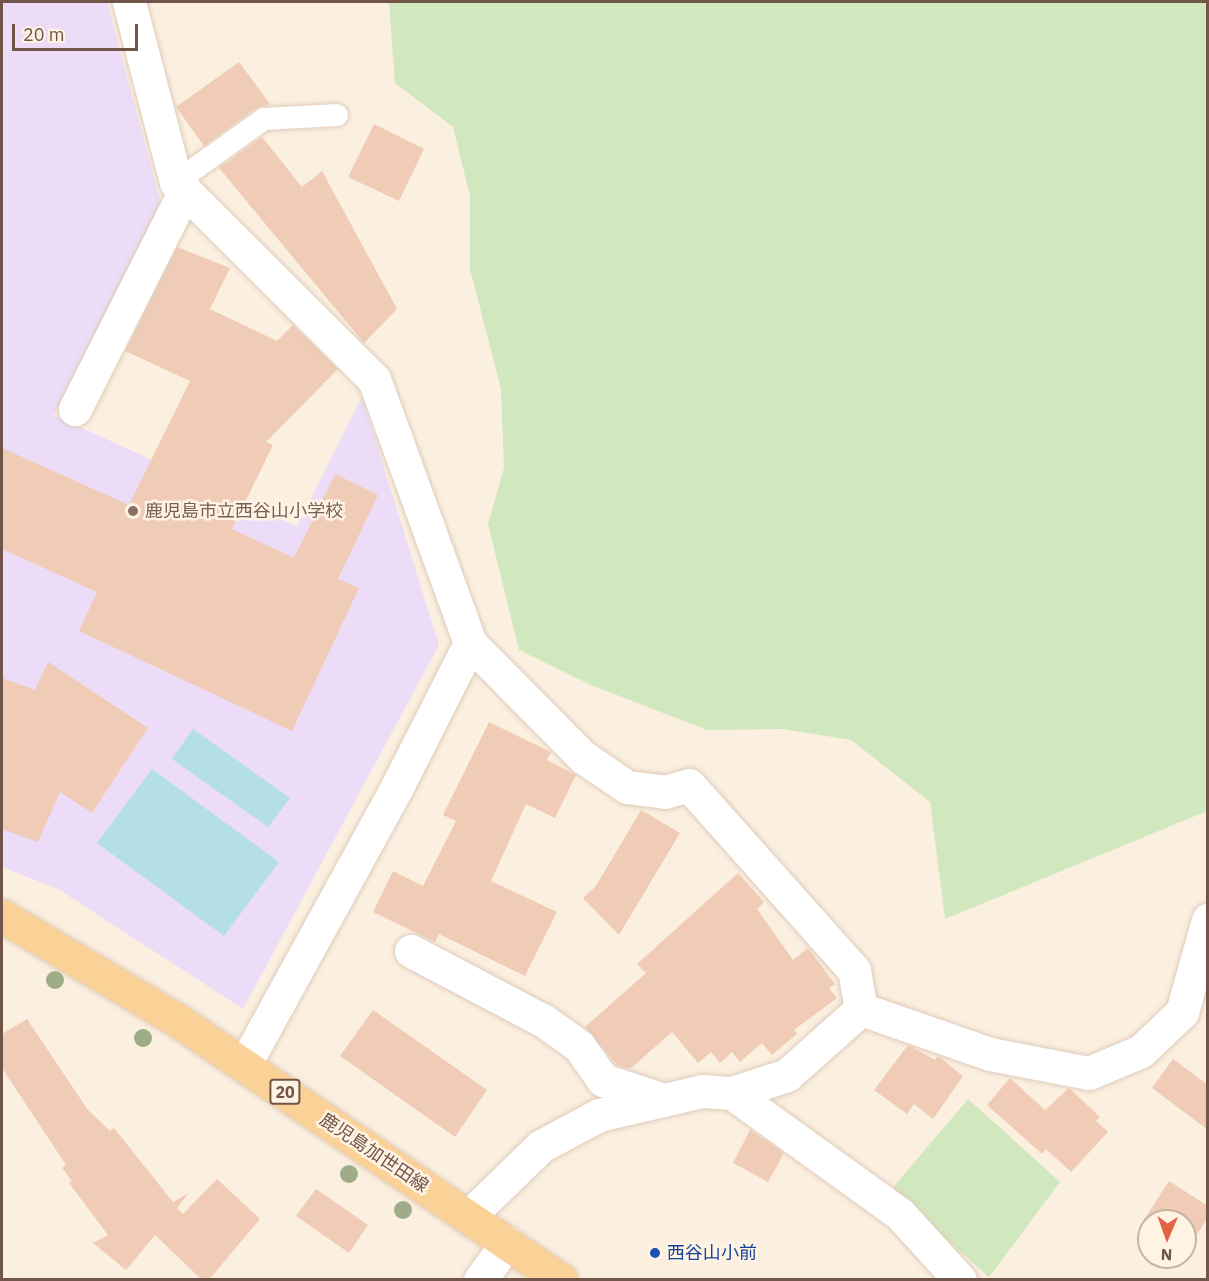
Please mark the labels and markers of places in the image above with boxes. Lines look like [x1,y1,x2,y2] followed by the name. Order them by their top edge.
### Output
[145,500,343,522] place label: 鹿児島市立西谷山小学校
[126,504,140,518] marker: 鹿児島市立西谷山小学校
[667,1242,757,1264] place label: 西谷山小前
[648,1246,662,1260] marker: 西谷山小前

